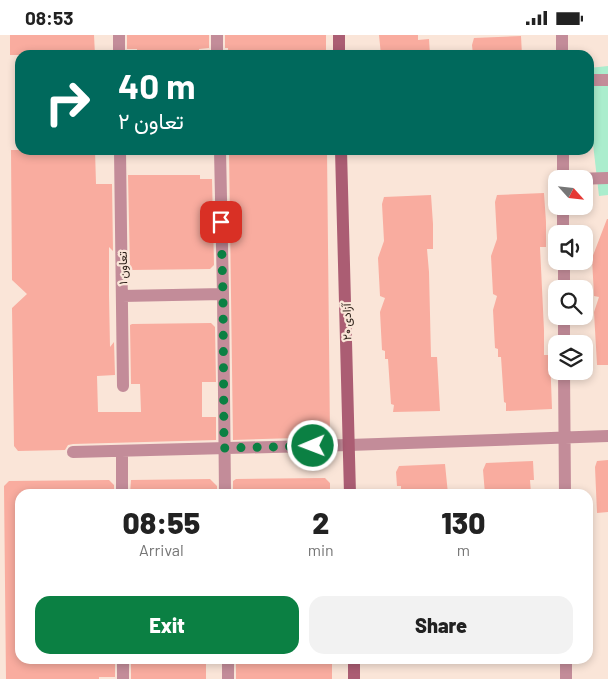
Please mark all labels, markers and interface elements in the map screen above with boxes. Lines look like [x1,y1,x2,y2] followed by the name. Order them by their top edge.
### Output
[25,6,74,29] text: 08:53
[118,64,195,106] text: 40 m
[35,70,100,135] icon: right
[118,107,184,133] text: تعاون ۲
[548,170,592,215] north arrow
[548,170,593,380] map controls
[200,201,242,243] pin
[207,208,235,236] icon: arrive
[548,225,593,270] button: sound
[115,251,131,285] street label: تعاون ۱
[548,280,593,325] button: search
[339,302,355,341] street label: آزادی ۲۰
[548,335,593,380] button: layers
[286,419,338,471] position arrow
[123,504,200,540] text: 08:55
[312,504,329,540] text: 2
[441,504,485,540] text: 130
[139,540,184,559] text: Arrival
[308,540,334,559] text: min
[457,540,470,559] text: m
[35,596,299,654] button: Exit
[309,596,573,654] button: Share

